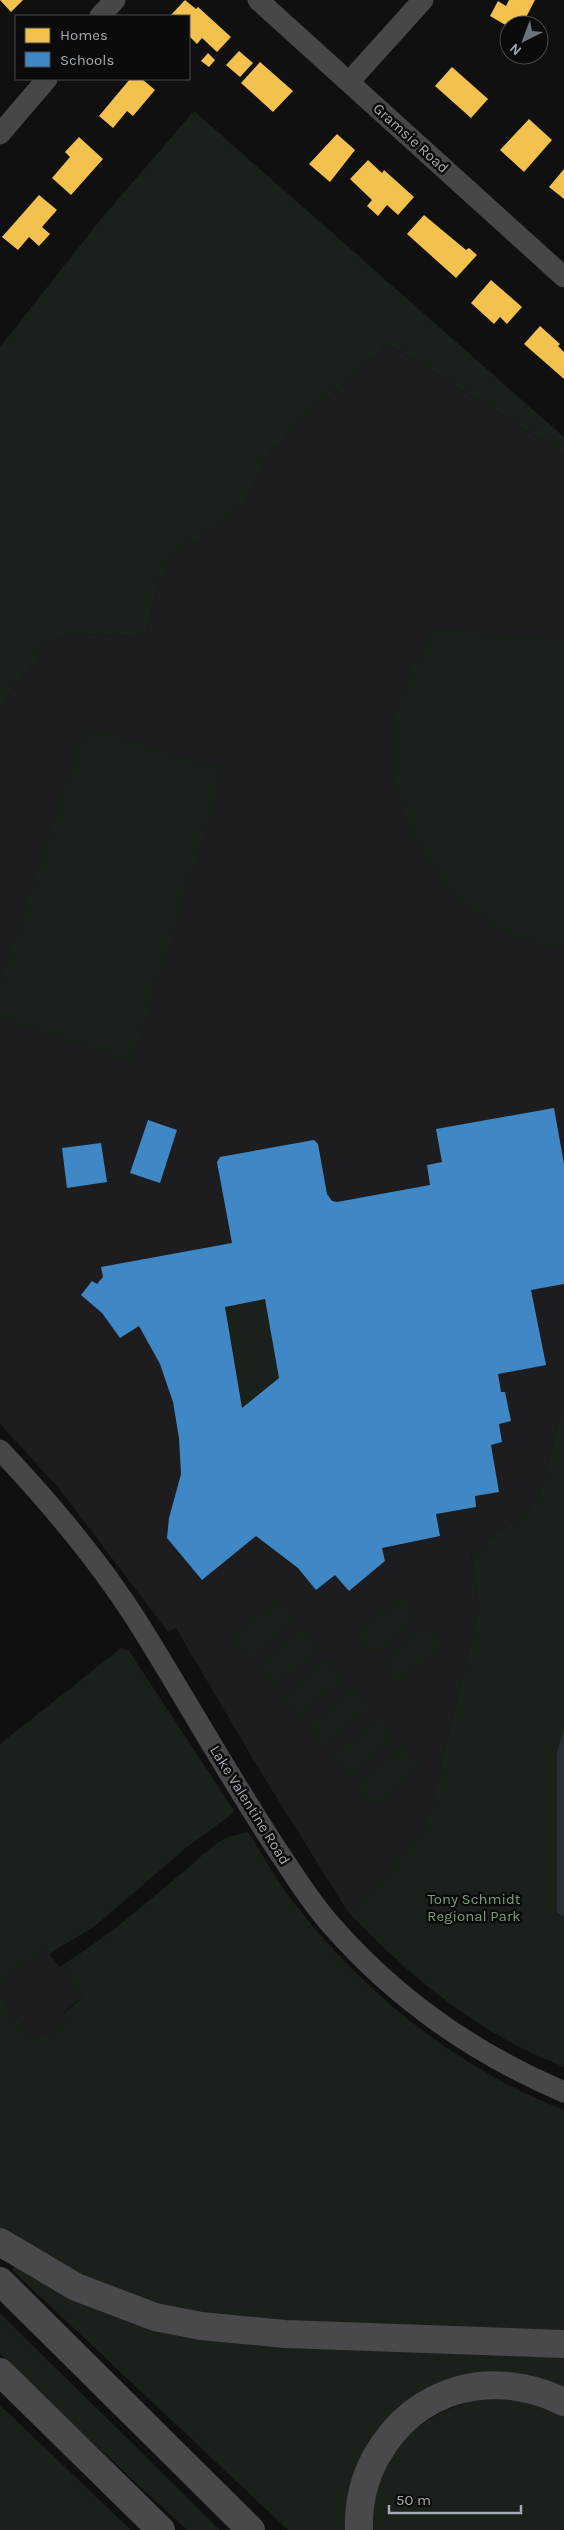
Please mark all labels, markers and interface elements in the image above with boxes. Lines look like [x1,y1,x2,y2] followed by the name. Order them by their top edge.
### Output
[15,15,190,80] legend
[499,15,549,65] north arrow
[60,26,108,44] text: Homes
[506,40,525,59] text: N
[60,51,114,69] text: Schools
[369,99,453,177] street label: Gramsie Road
[206,1742,294,1868] street label: Lake Valentine Road
[427,1890,521,1925] park label: Tony Schmidt Regional Park
[389,2482,522,2514] scale bar
[396,2491,431,2509] text: 50 m

